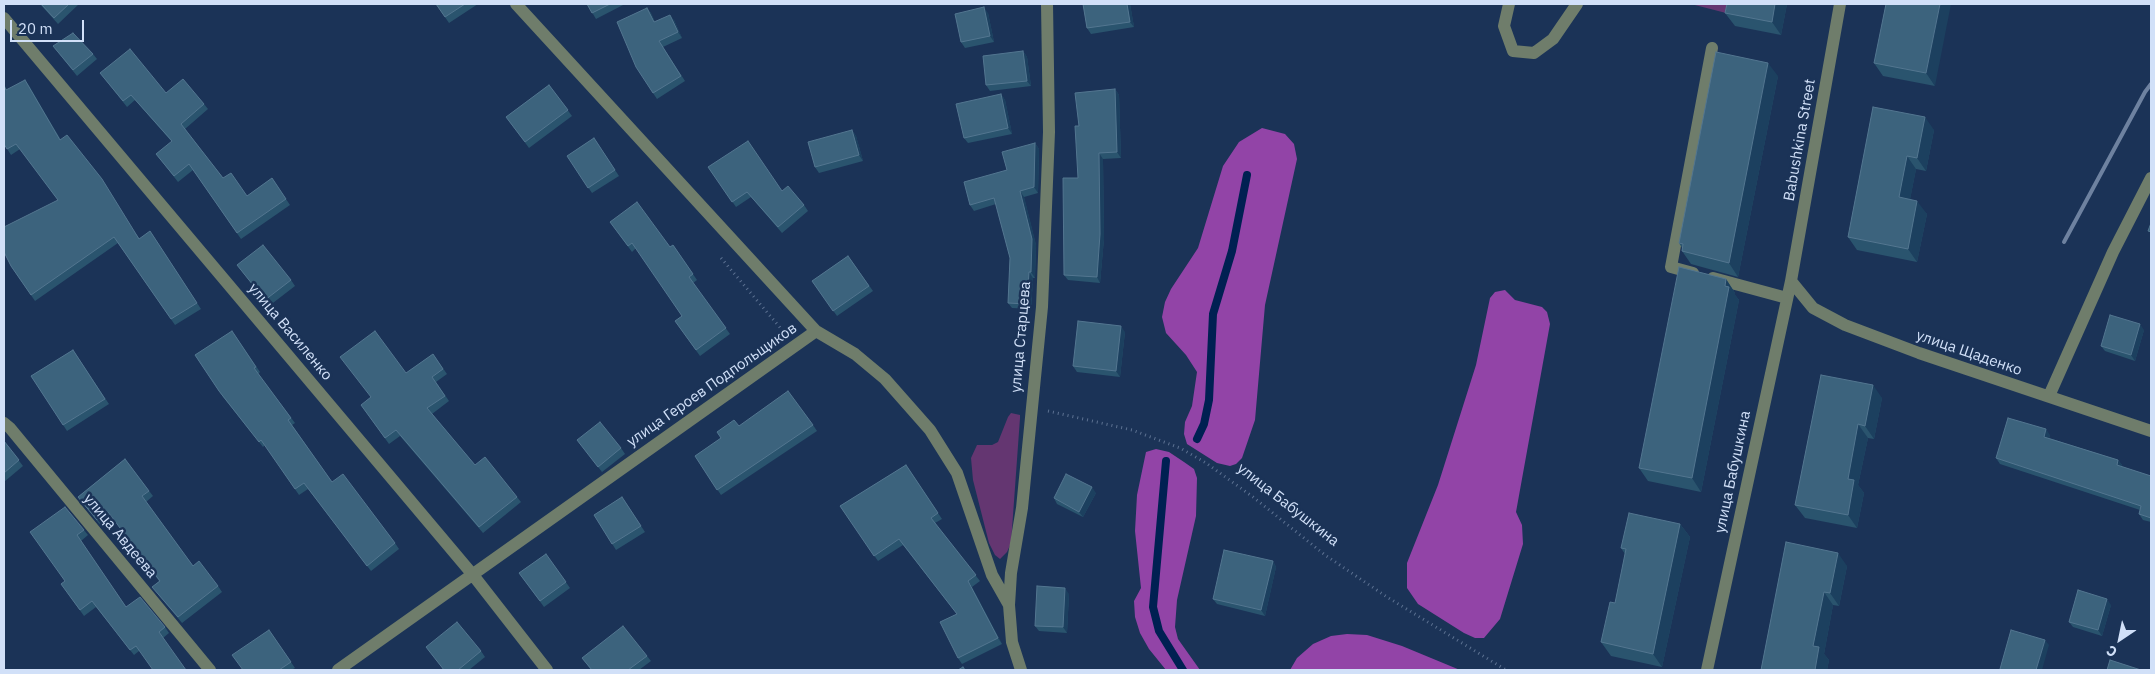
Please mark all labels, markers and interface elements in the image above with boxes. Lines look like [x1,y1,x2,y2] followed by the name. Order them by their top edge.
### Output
[12,10,86,42] scale bar
[18,19,53,38] text: 20 m
[1780,78,1820,202] street label: Babushkina Street
[244,280,336,384] street label: улица Василенко
[1007,281,1035,393] street label: улица Старцева
[624,319,800,451] street label: улица Героев Подпольщиков
[1914,326,2024,380] street label: улица Щаденко
[1711,409,1755,535] street label: улица Бабушкина
[1233,460,1343,550] street label: улица Бабушкина
[79,490,161,582] street label: улица Авдеева
[2095,614,2145,664] north arrow
[2103,641,2120,661] text: С

